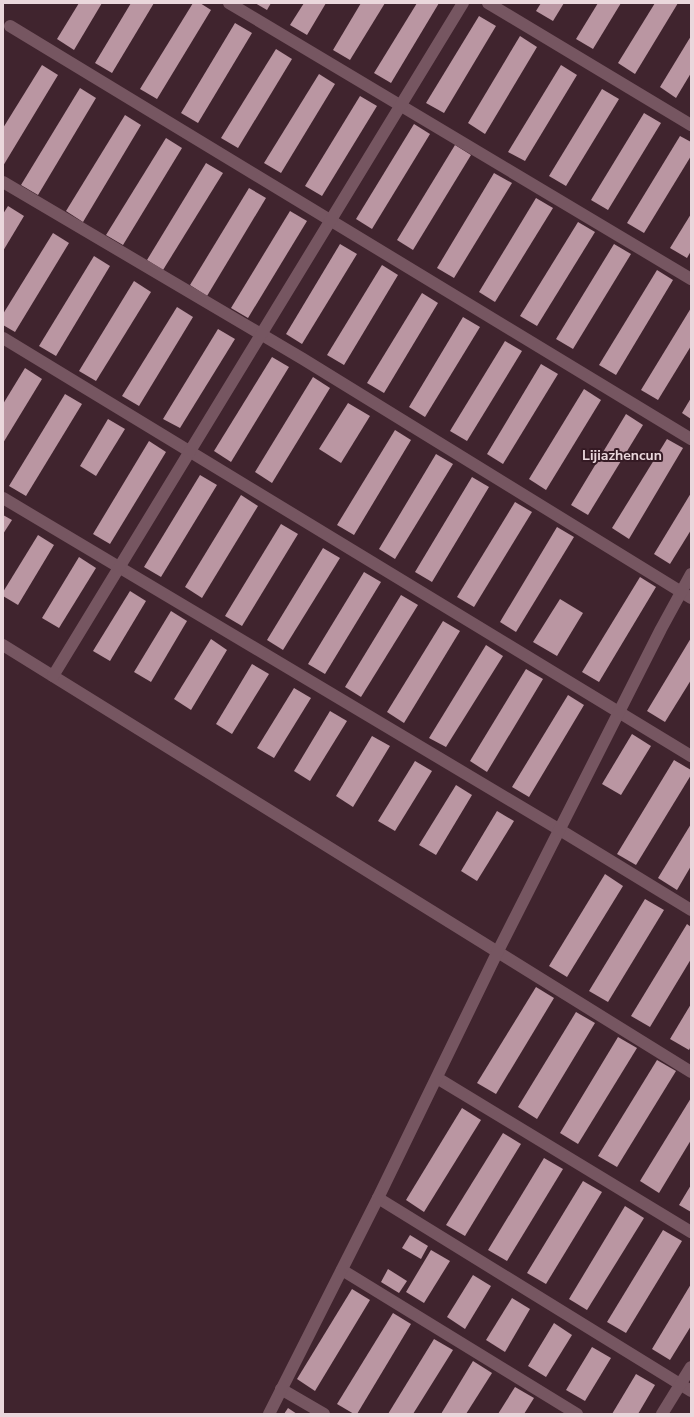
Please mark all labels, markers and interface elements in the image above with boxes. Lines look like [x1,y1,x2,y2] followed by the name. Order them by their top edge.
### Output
[582,446,662,465] district label: Lijiazhencun

